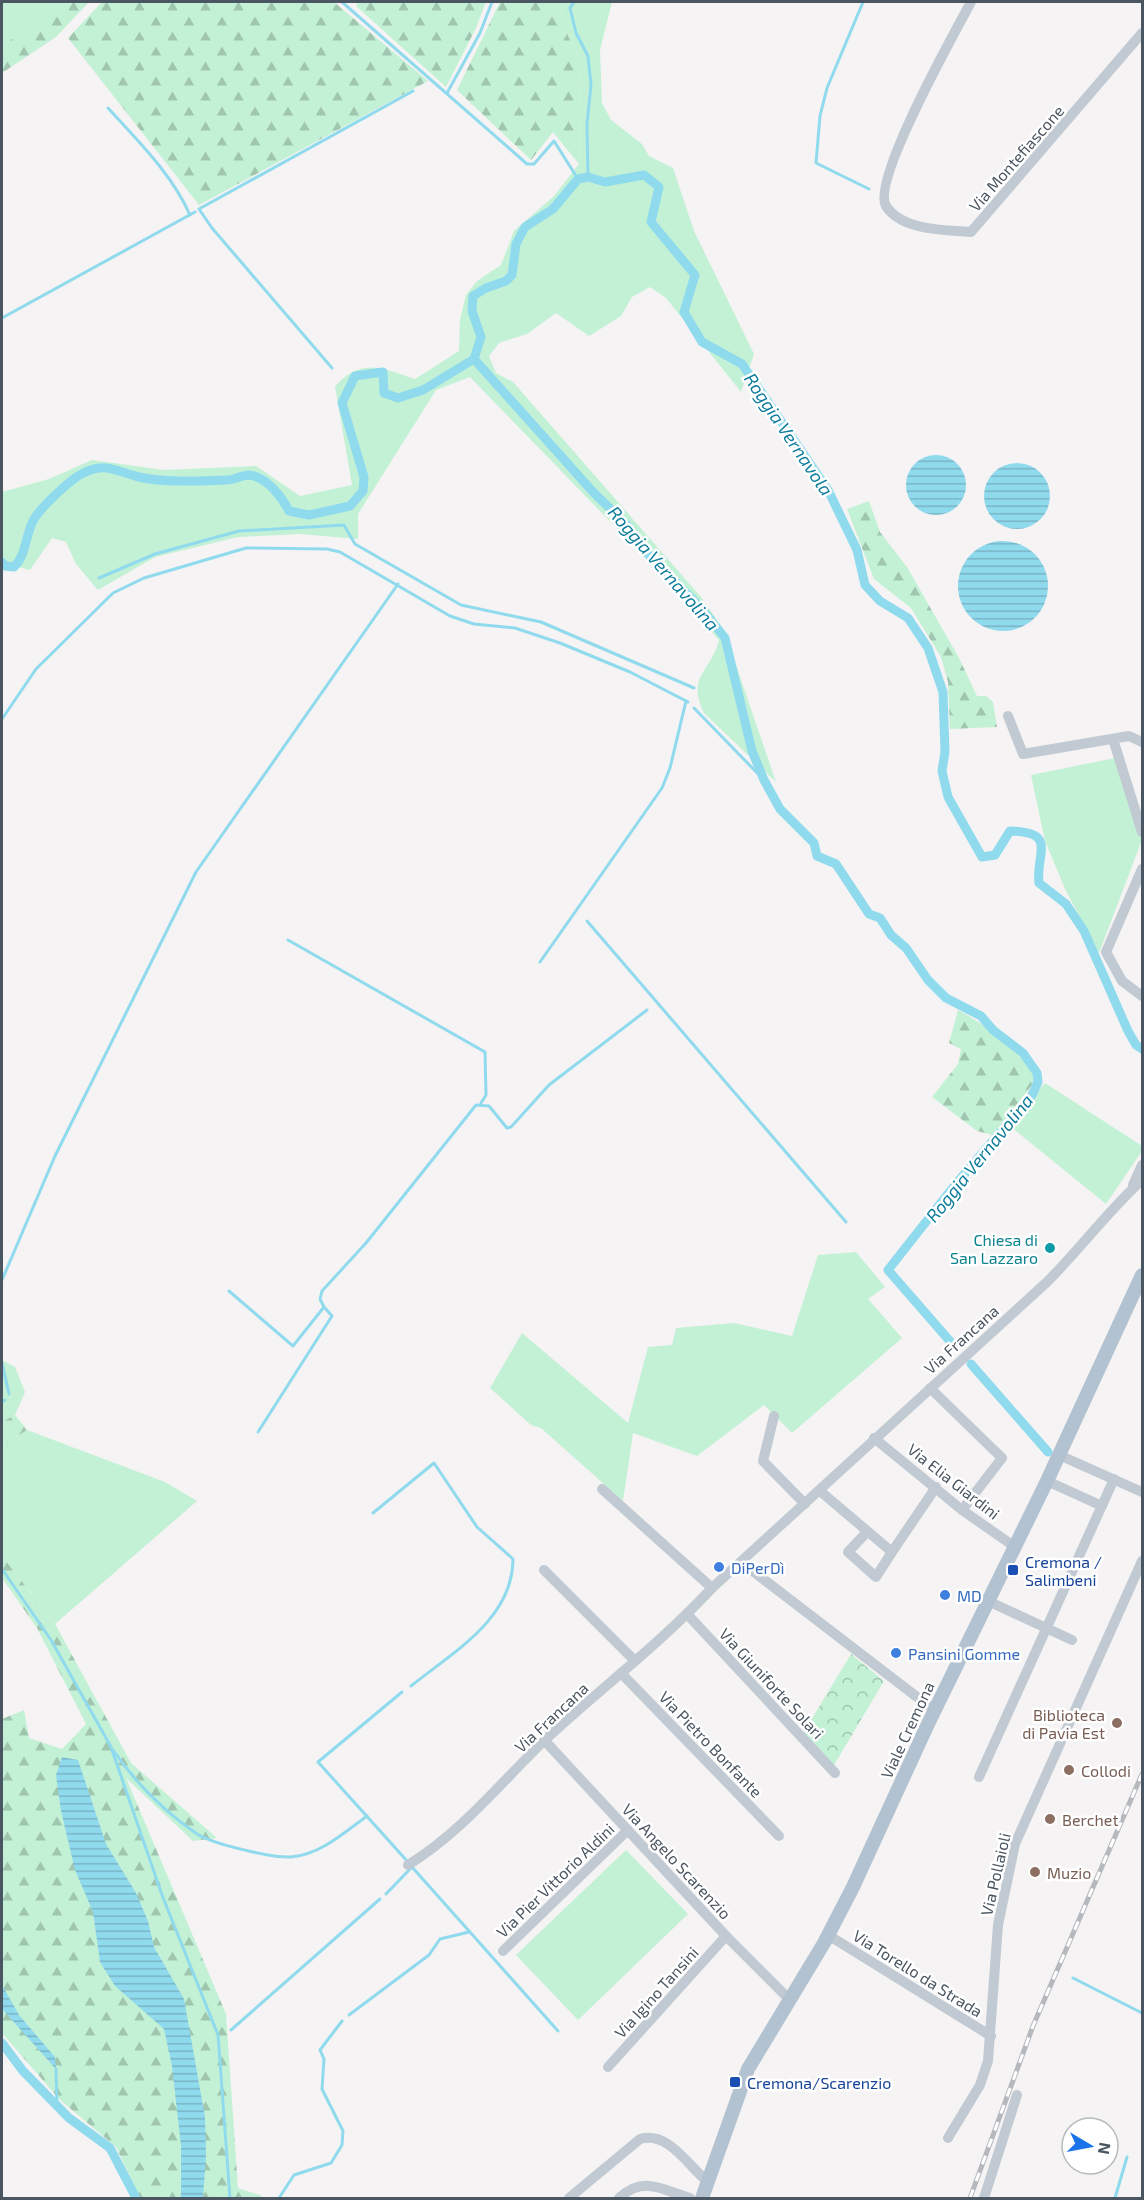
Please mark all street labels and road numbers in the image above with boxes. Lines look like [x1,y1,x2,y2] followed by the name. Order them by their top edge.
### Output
[965,101,1067,215] street label: Via Montefiascone
[920,1301,1002,1377] street label: Via Francana
[904,1439,1004,1523] street label: Via Elia Giardini
[716,1624,828,1742] street label: Via Giuniforte Solari
[510,1678,592,1756] street label: Via Francana
[876,1679,938,1781] street label: Viale Cremona
[655,1687,767,1801] street label: Via Pietro Bonfante
[619,1799,735,1923] street label: Via Angelo Scarenzio
[492,1819,618,1941] street label: Via Pier Vittorio Aldini
[976,1831,1014,1917] street label: Via Pollaioli
[850,1925,986,2021] street label: Via Torello da Strada
[610,1943,702,2041] street label: Via Igino Tansini

